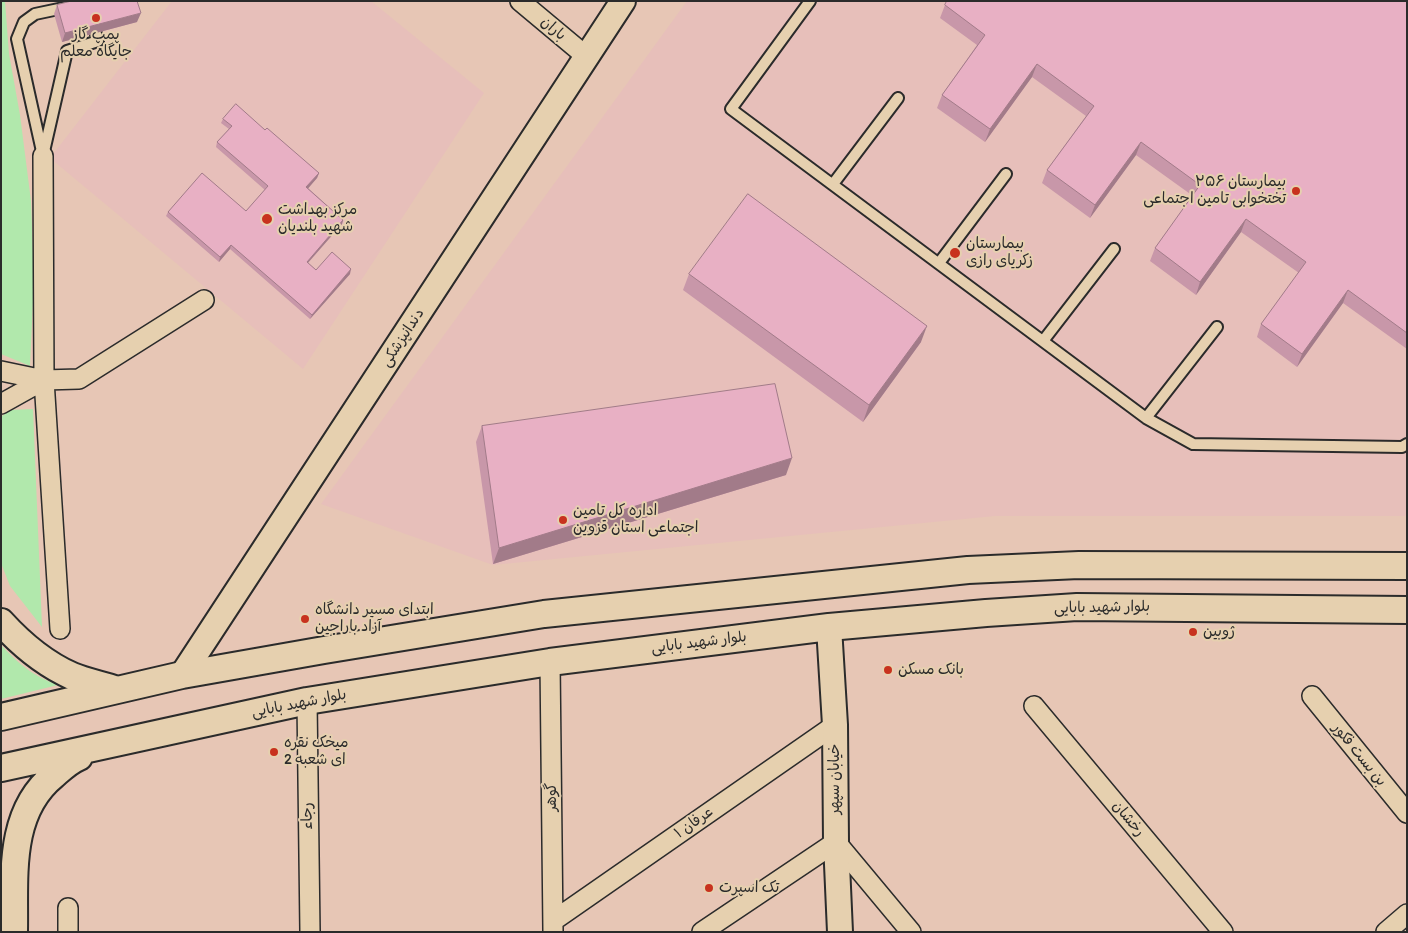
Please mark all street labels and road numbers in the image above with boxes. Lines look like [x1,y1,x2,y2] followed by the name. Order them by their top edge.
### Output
[537,13,569,45] street label: باران
[377,305,429,371] street label: دندانپزشکی
[1054,598,1150,618] street label: بلوار شهید بابایی
[650,628,748,658] street label: بلوار شهید بابایی
[250,686,348,722] street label: بلوار شهید بابایی
[1328,720,1390,790] street label: بن بست فكور
[826,744,844,814] street label: خیابان سپهر
[543,783,561,811] street label: گوهر
[1108,797,1148,841] street label: رخشان
[299,802,317,830] street label: رجاء
[671,803,717,843] street label: عرفان ۱

